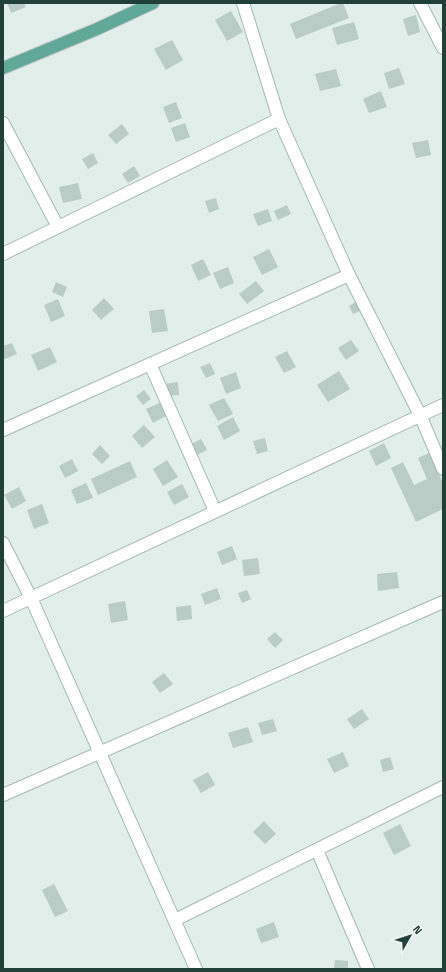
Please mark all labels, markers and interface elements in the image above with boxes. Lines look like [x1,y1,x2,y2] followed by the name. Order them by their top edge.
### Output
[390,916,430,956] north arrow
[409,922,426,938] text: N

